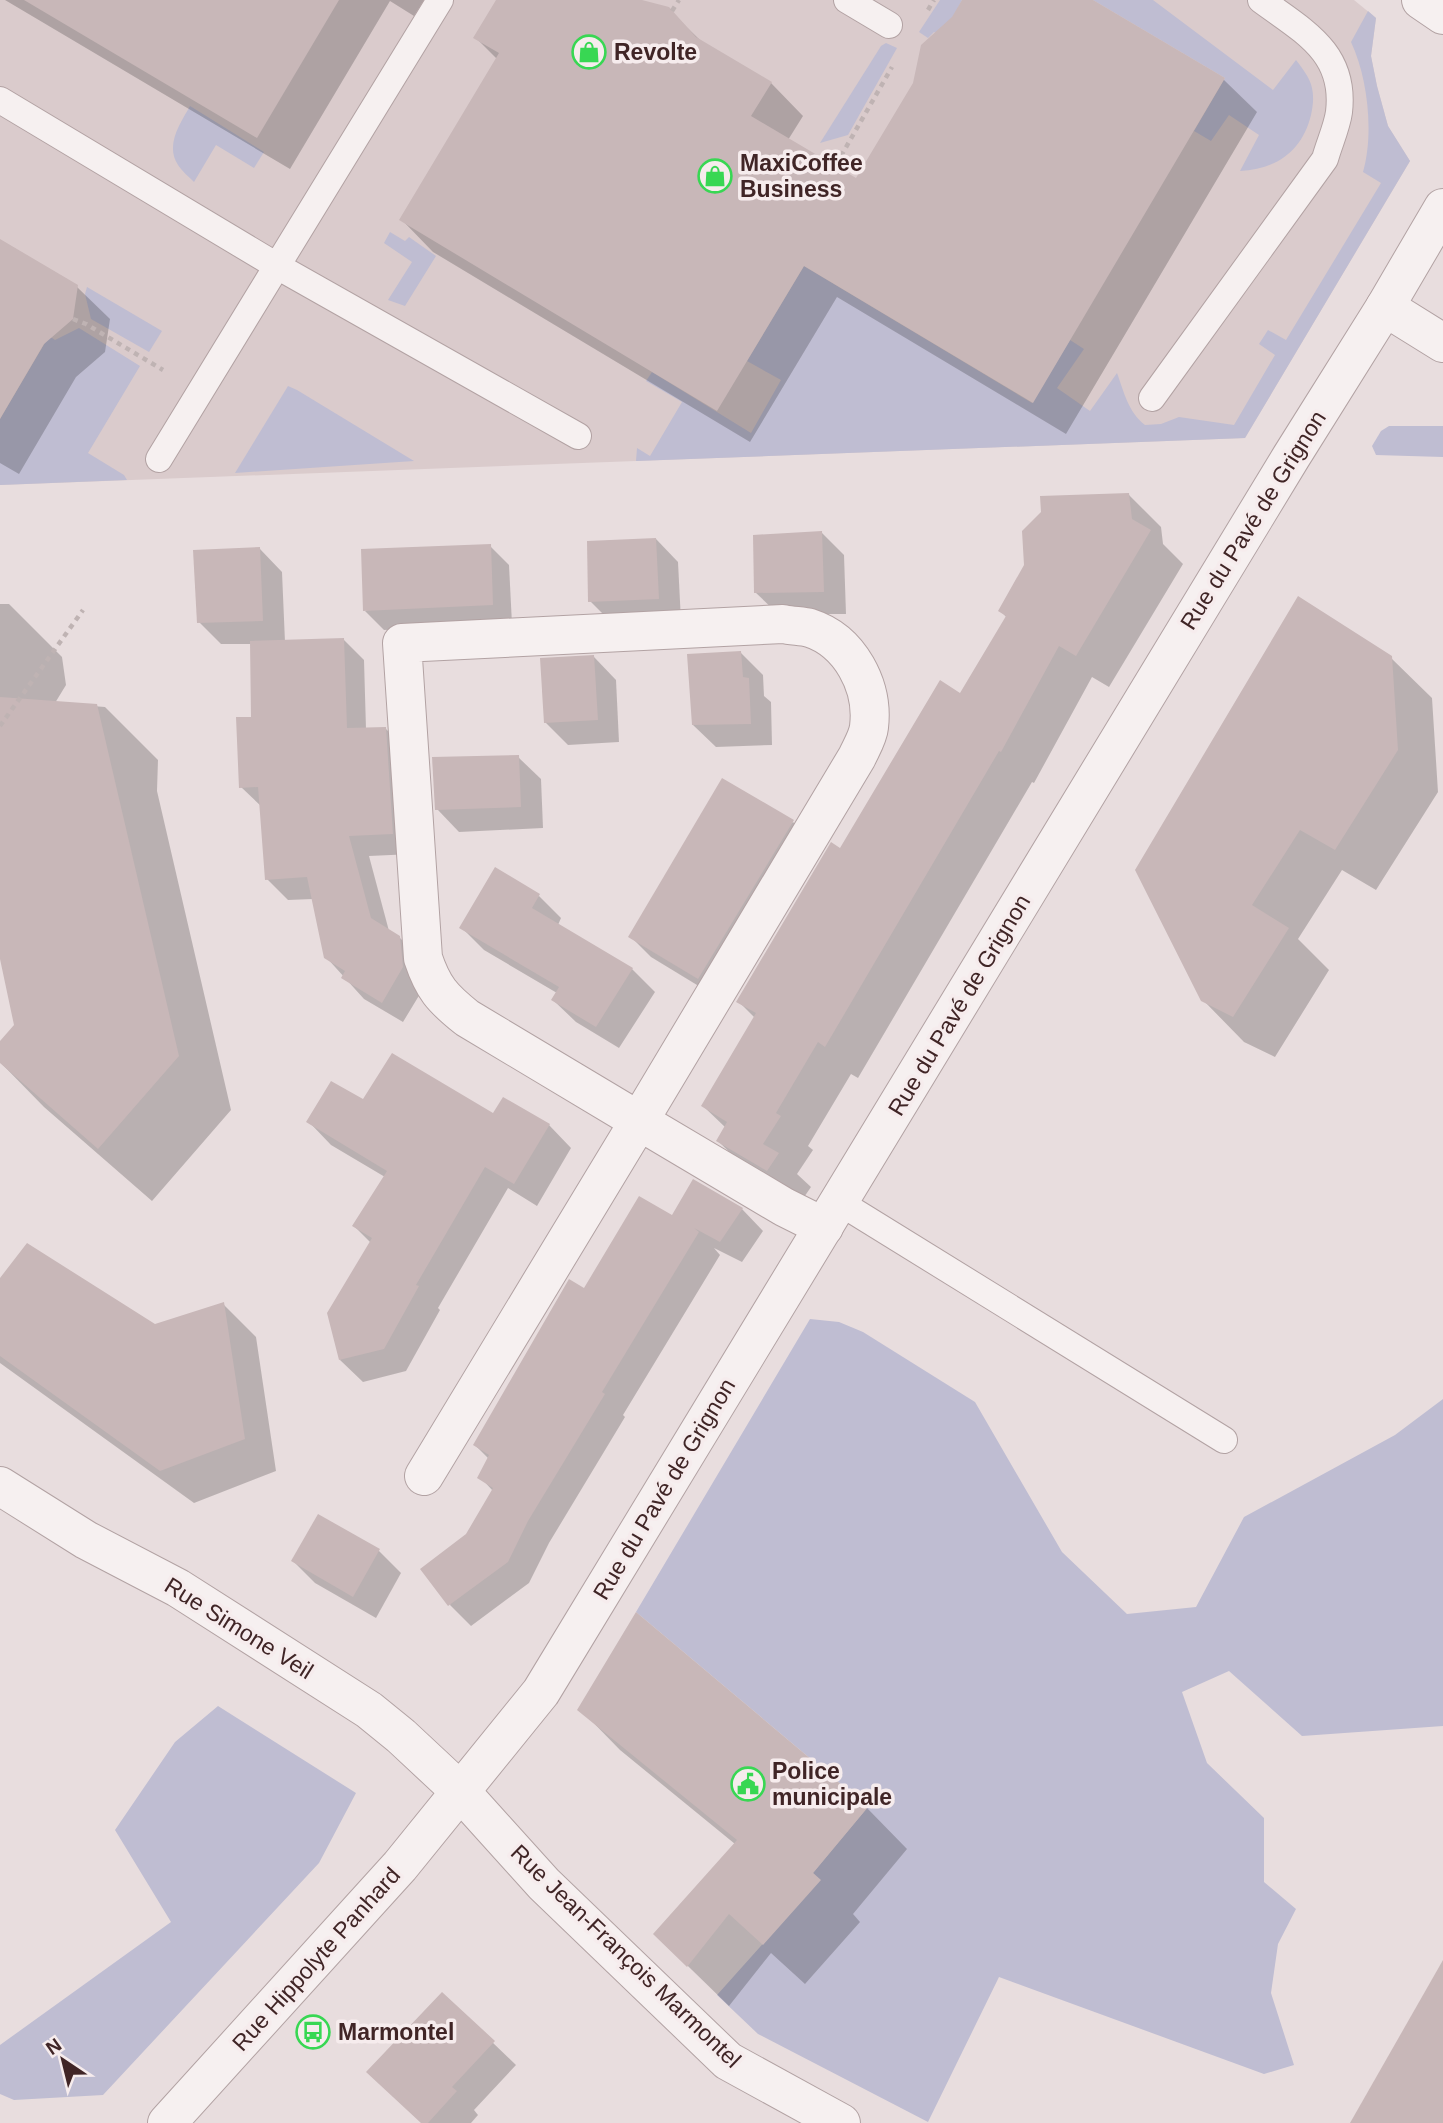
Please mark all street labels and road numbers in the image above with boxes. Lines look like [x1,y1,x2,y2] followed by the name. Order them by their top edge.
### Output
[1175,406,1331,634] street label: Rue du Pavé de Grignon
[883,890,1035,1120] street label: Rue du Pavé de Grignon
[588,1374,740,1604] street label: Rue du Pavé de Grignon
[160,1572,318,1684] street label: Rue Simone Veil
[506,1839,746,2073] street label: Rue Jean-François Marmontel
[227,1862,405,2056] street label: Rue Hippolyte Panhard

